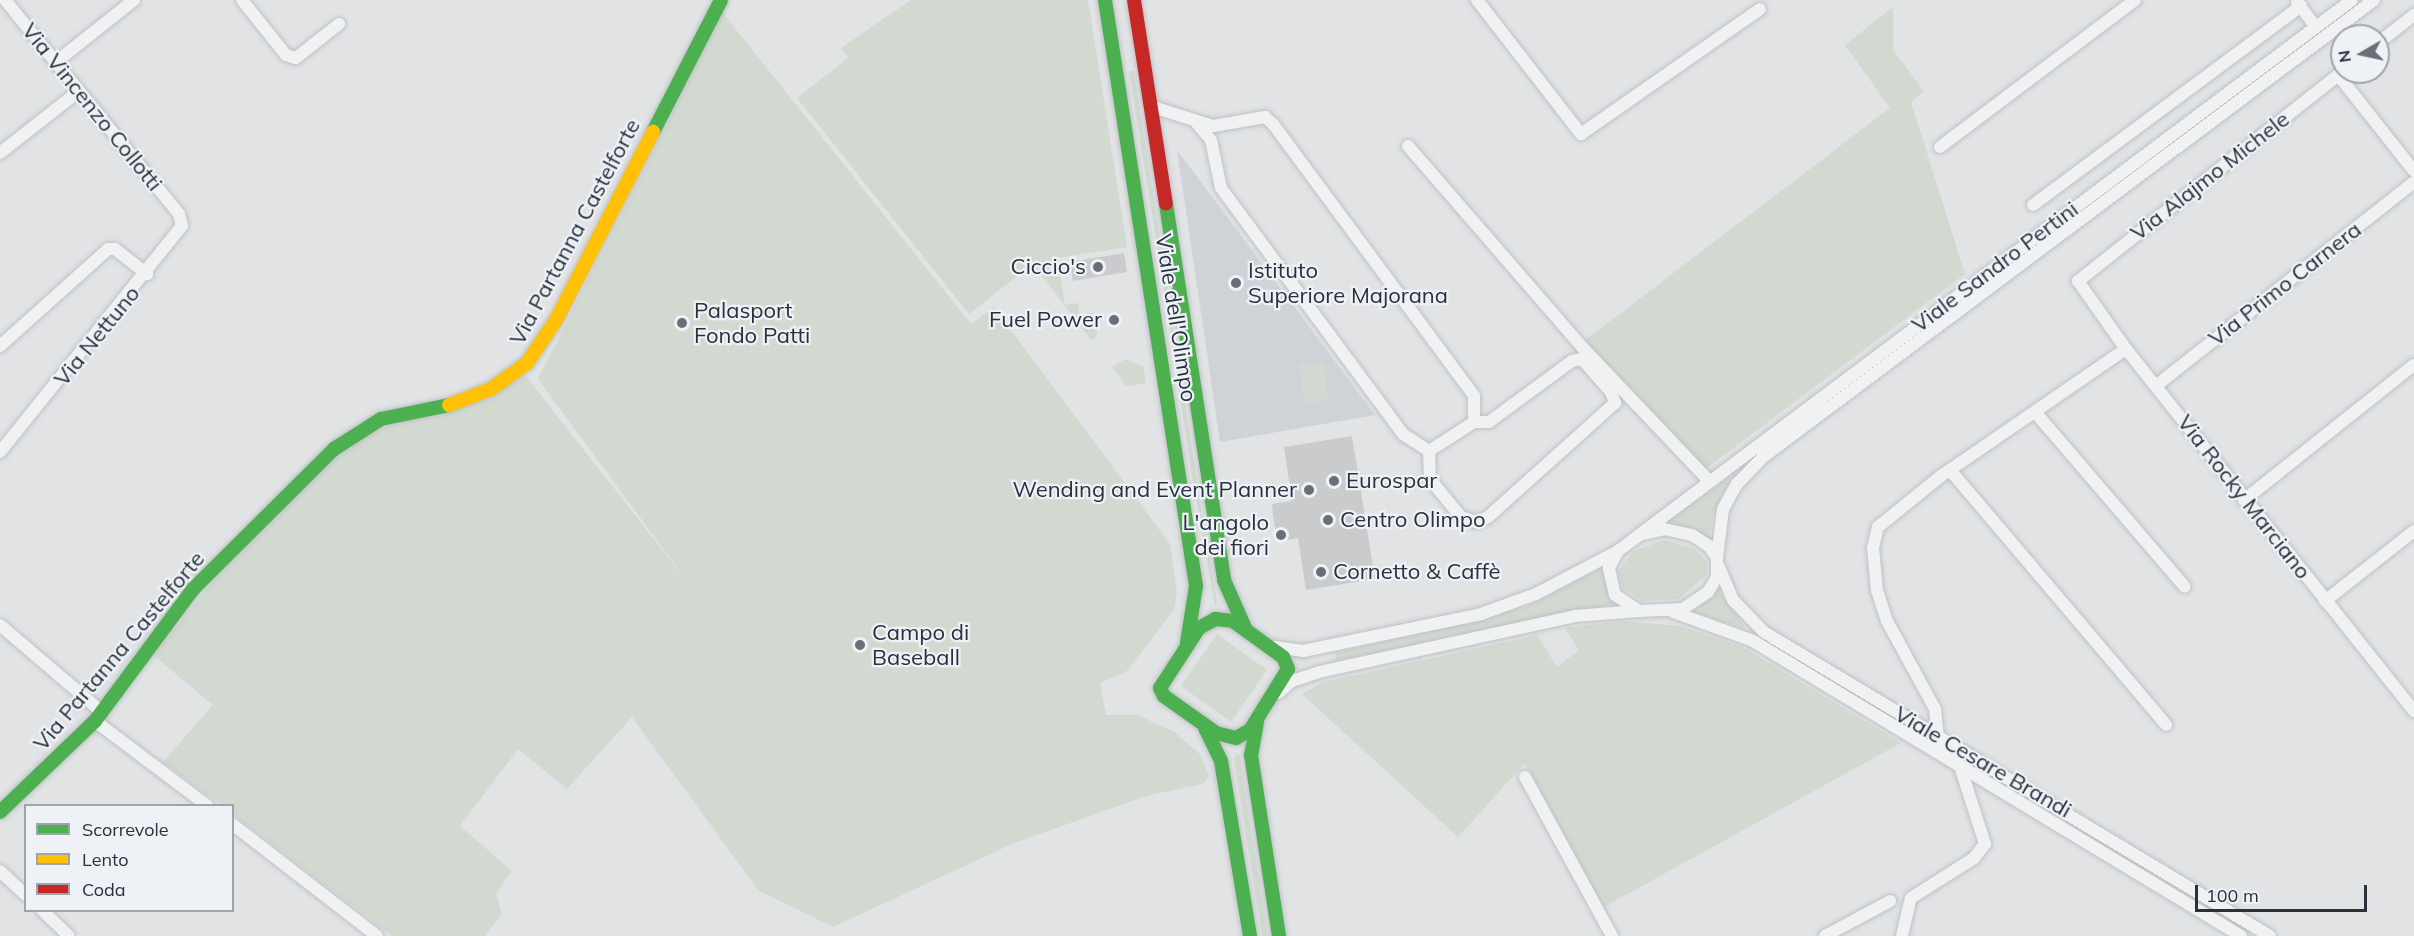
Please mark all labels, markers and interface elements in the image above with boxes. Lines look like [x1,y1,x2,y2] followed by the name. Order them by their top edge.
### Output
[16,18,168,196] street label: Via Vincenzo Collotti
[2330,24,2390,84] north arrow
[2333,49,2355,64] text: N
[2125,106,2295,246] street label: Via Alajmo Michele
[504,115,646,349] street label: Via Partanna Castelforte
[1907,196,2083,338] street label: Viale Sandro Pertini
[2203,216,2367,352] street label: Via Primo Carnera
[1150,232,1202,404] street label: Viale dell'Olimpo
[1011,254,1086,280] place label: Ciccio's
[1248,257,1448,308] place label: Istituto Superiore Majorana
[1091,260,1105,274] marker: Ciccio's
[1229,276,1243,290] marker: Istituto Superiore Majorana
[49,281,145,391] street label: Via Nettuno
[694,297,810,348] place label: Palasport Fondo Patti
[989,307,1102,333] place label: Fuel Power
[1107,313,1121,327] marker: Fuel Power
[675,316,689,330] marker: Palasport Fondo Patti
[2172,410,2316,584] street label: Via Rocky Marciano
[1346,468,1437,494] place label: Eurospar
[1327,474,1341,488] marker: Eurospar
[1013,477,1297,503] place label: Wending and Event Planner
[1302,483,1316,497] marker: Wending and Event Planner
[1340,507,1486,533] place label: Centro Olimpo
[1182,509,1269,560] place label: L'angolo dei fiori
[1321,513,1335,527] marker: Centro Olimpo
[1274,528,1288,542] marker: L'angolo dei fiori
[28,546,210,756] street label: Via Partanna Castelforte
[1333,559,1501,585] place label: Cornetto & Caffè
[1314,565,1328,579] marker: Cornetto & Caffè
[872,619,969,670] place label: Campo di Baseball
[853,638,867,652] marker: Campo di Baseball
[1890,701,2076,823] street label: Viale Cesare Brandi
[24,804,234,912] legend
[82,818,169,841] text: Scorrevole
[82,848,129,871] text: Lento
[2198,873,2370,911] scale bar
[82,878,126,901] text: Coda
[2206,884,2259,907] text: 100 m

